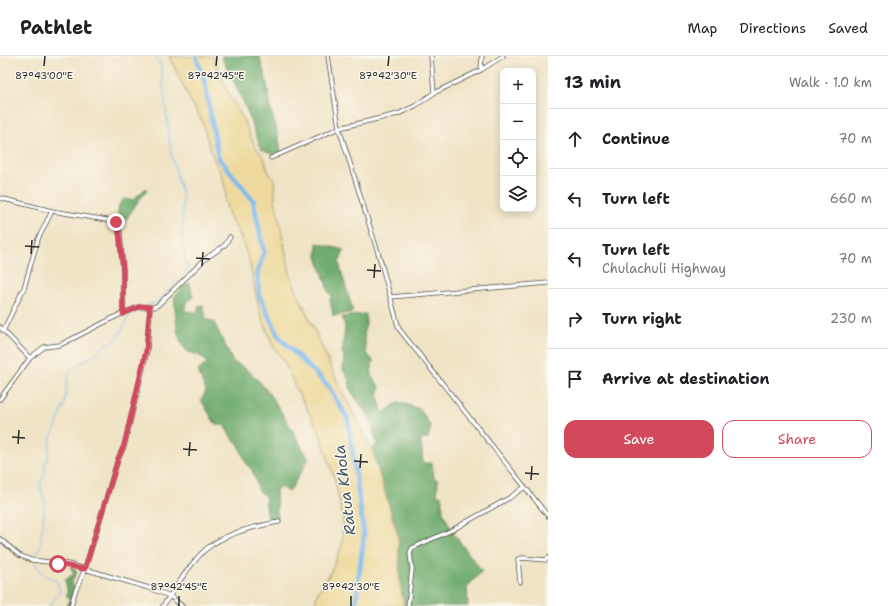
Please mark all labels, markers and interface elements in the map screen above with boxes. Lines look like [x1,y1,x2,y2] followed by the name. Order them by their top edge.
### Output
[20,15,92,40] text: Pathlet
[688,19,718,37] text: Map
[740,19,806,37] text: Directions
[828,19,868,37] text: Saved
[500,68,536,212] map controls
[500,68,536,104] button: +
[15,69,73,82] text: 87°43'00"E
[188,69,244,82] text: 87°42'45"E
[359,69,417,82] text: 87°42'30"E
[564,71,621,93] text: 13 min
[789,74,872,91] text: Walk · 1.0 km
[500,104,536,140] button: −
[564,128,586,150] icon: ahead
[602,129,670,149] text: Continue
[838,130,872,147] text: 70 m
[500,140,536,176] button: locate
[500,176,536,212] button: layers
[564,188,586,210] icon: left
[602,189,670,209] text: Turn left
[830,190,872,207] text: 660 m
[107,213,125,231] route end
[602,240,670,260] text: Turn left
[564,248,586,270] icon: left
[838,250,872,267] text: 70 m
[602,260,726,277] text: Chulachuli Highway
[564,308,586,330] icon: right
[602,309,682,329] text: Turn right
[830,310,872,327] text: 230 m
[564,368,586,390] icon: arrive
[602,369,770,389] text: Arrive at destination
[564,420,714,458] button: Save
[722,420,872,458] button: Share
[330,444,360,536] water label: Ratua Khola
[49,555,67,573] route start
[151,580,207,593] text: 87°42'45"E
[322,580,380,593] text: 87°42'30"E

